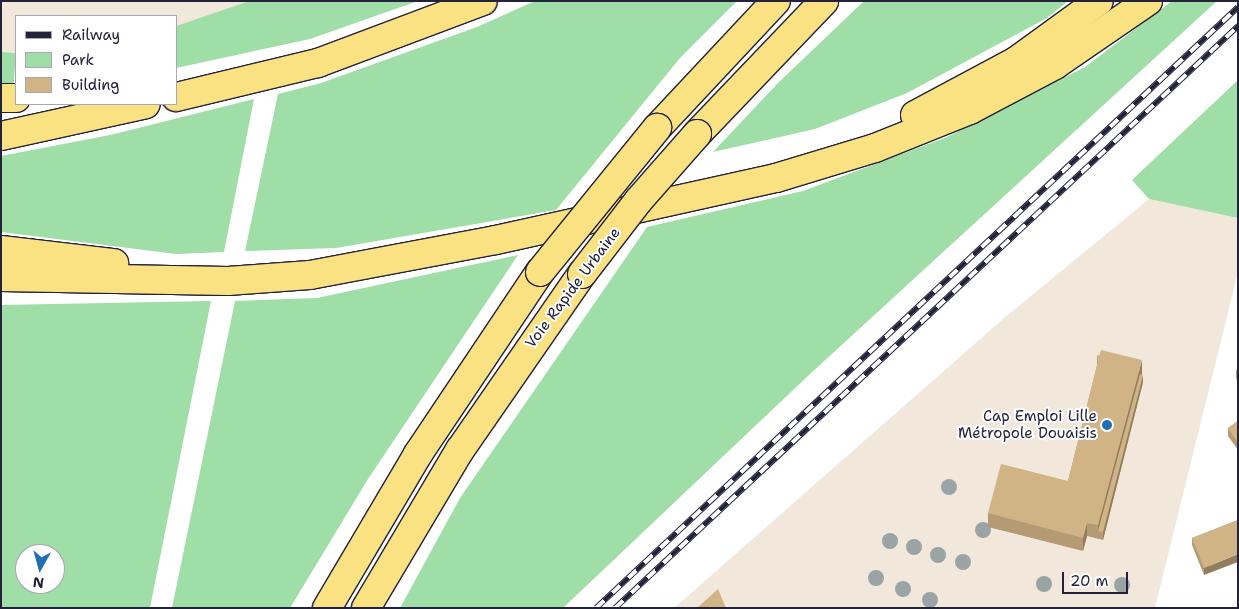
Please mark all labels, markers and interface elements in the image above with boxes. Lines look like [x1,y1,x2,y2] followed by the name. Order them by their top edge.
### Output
[15,15,178,105] legend
[62,25,120,45] text: Railway
[62,50,94,70] text: Park
[62,75,119,95] text: Building
[522,224,624,352] street label: Voie Rapide Urbaine
[958,407,1097,442] place label: Cap Emploi Lille Métropole Douaisis
[1101,419,1113,431] marker: Cap Emploi Lille Métropole Douaisis
[15,544,65,594] north arrow
[1064,562,1130,594] scale bar
[1070,571,1109,591] text: 20 m
[32,573,45,593] text: N

